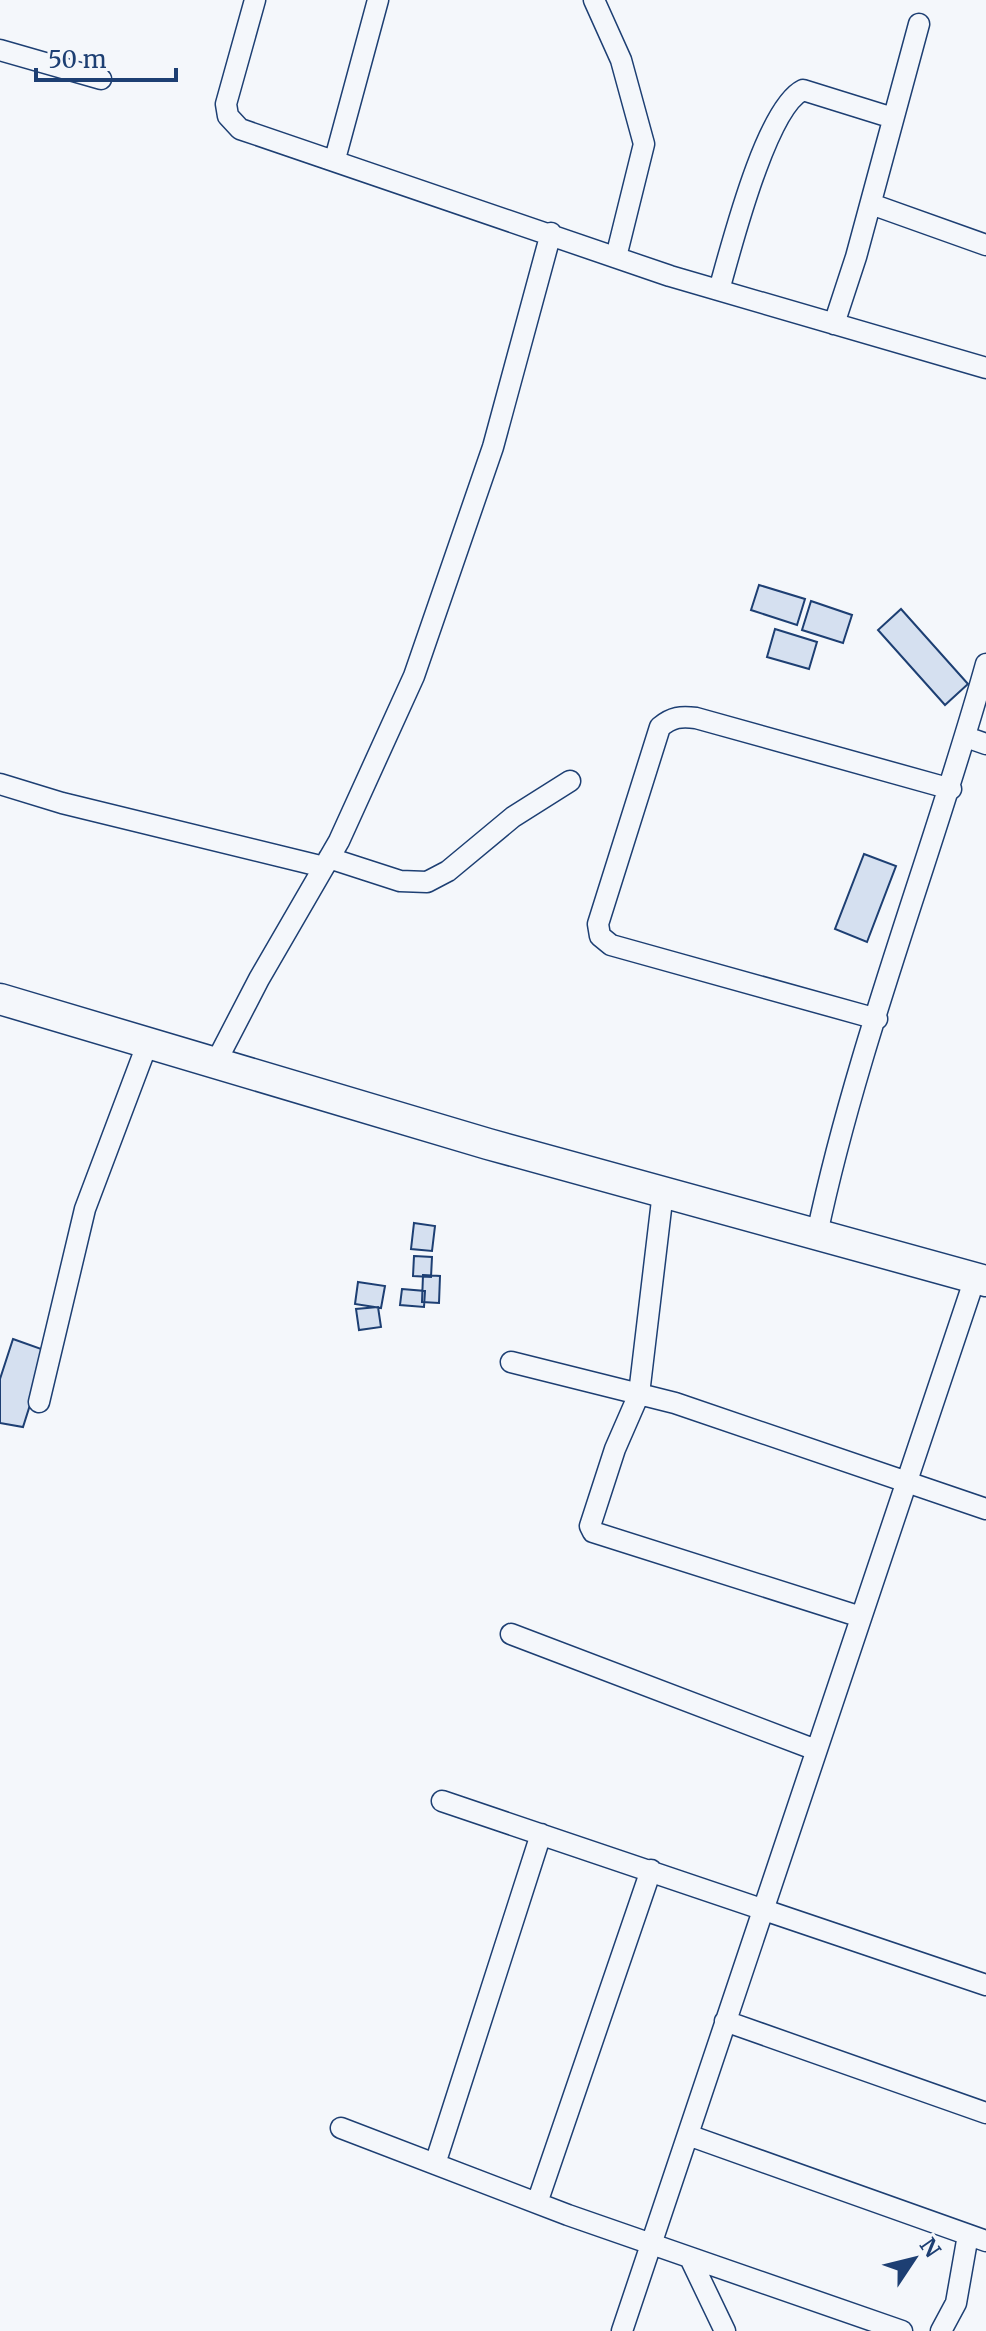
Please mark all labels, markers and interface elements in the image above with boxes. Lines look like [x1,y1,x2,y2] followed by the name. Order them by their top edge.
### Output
[36,32,176,82] scale bar
[48,44,107,75] text: 50 m
[874,2219,954,2299] north arrow
[914,2232,947,2263] text: N

